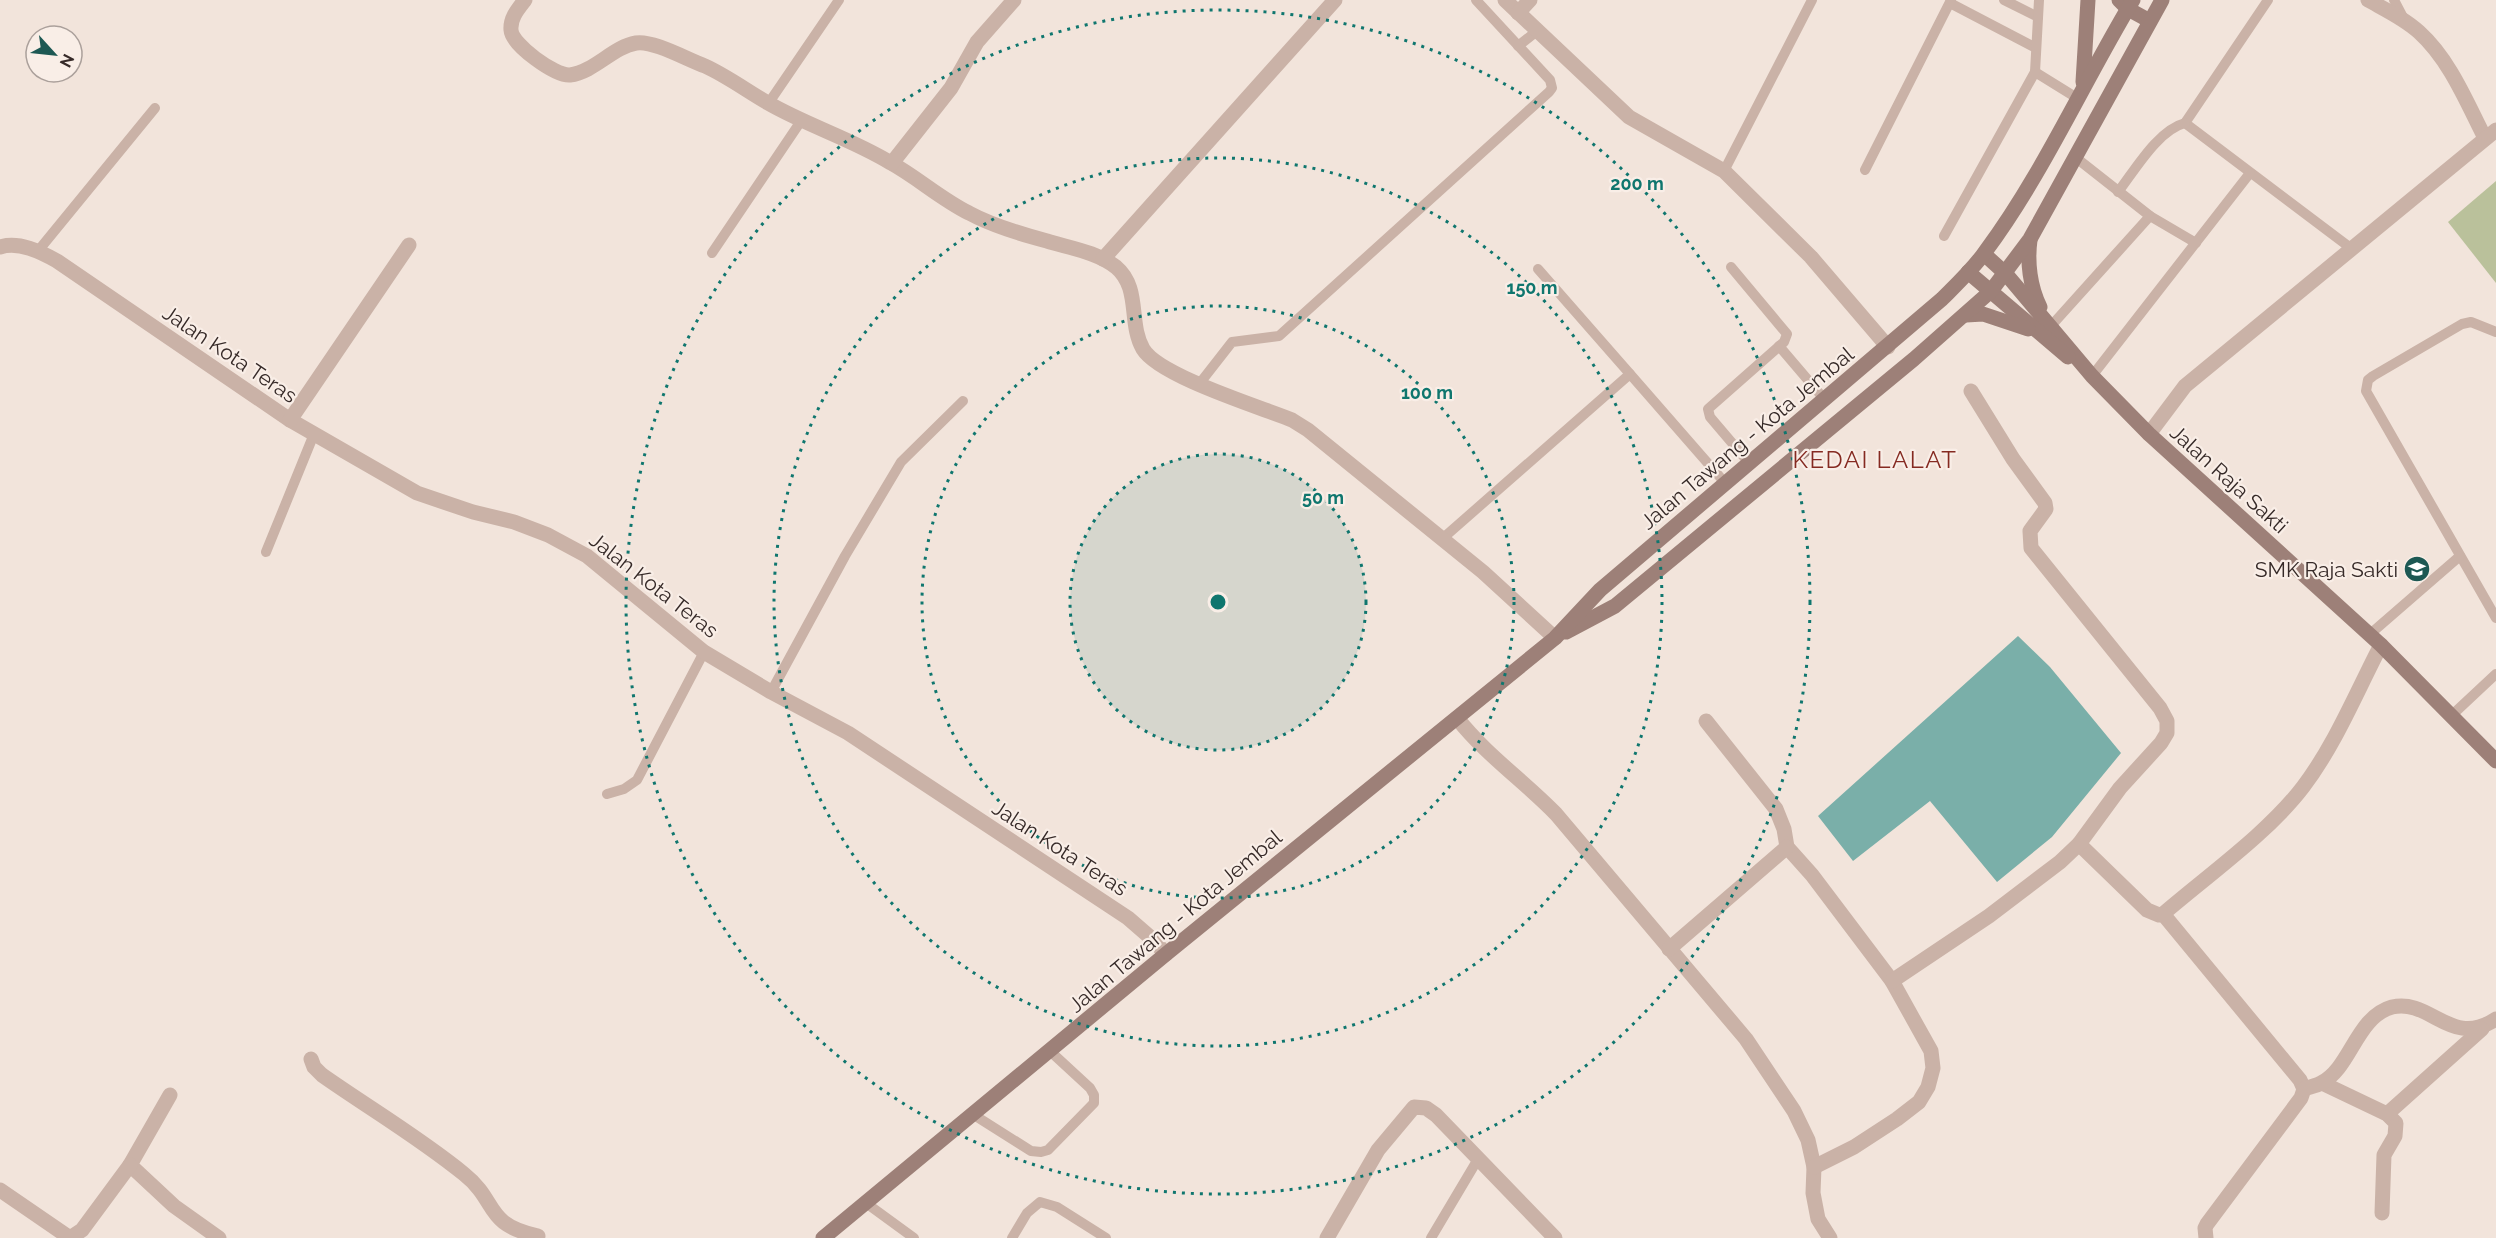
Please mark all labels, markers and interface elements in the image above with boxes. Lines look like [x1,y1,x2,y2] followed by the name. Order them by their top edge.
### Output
[24,24,84,84] north arrow
[56,51,78,70] text: N
[1610,173,1664,194] text: 200 m
[1507,277,1558,298] text: 150 m
[158,300,302,408] street label: Jalan Kota Teras
[1635,341,1859,534] street label: Jalan Tawang - Kota Jembal
[1401,382,1453,403] text: 100 m
[2165,420,2293,538] street label: Jalan Raja Sakti
[1793,445,1957,474] district label: KEDAI LALAT
[1302,487,1344,508] text: 50 m
[585,527,723,643] street label: Jalan Kota Teras
[2402,554,2432,584] school or university icon: SMK Raja Sakti
[2255,557,2398,582] place label: SMK Raja Sakti
[1208,592,1228,612] centre of rings
[988,795,1132,901] street label: Jalan Kota Teras
[1063,824,1287,1017] street label: Jalan Tawang - Kota Jembal

